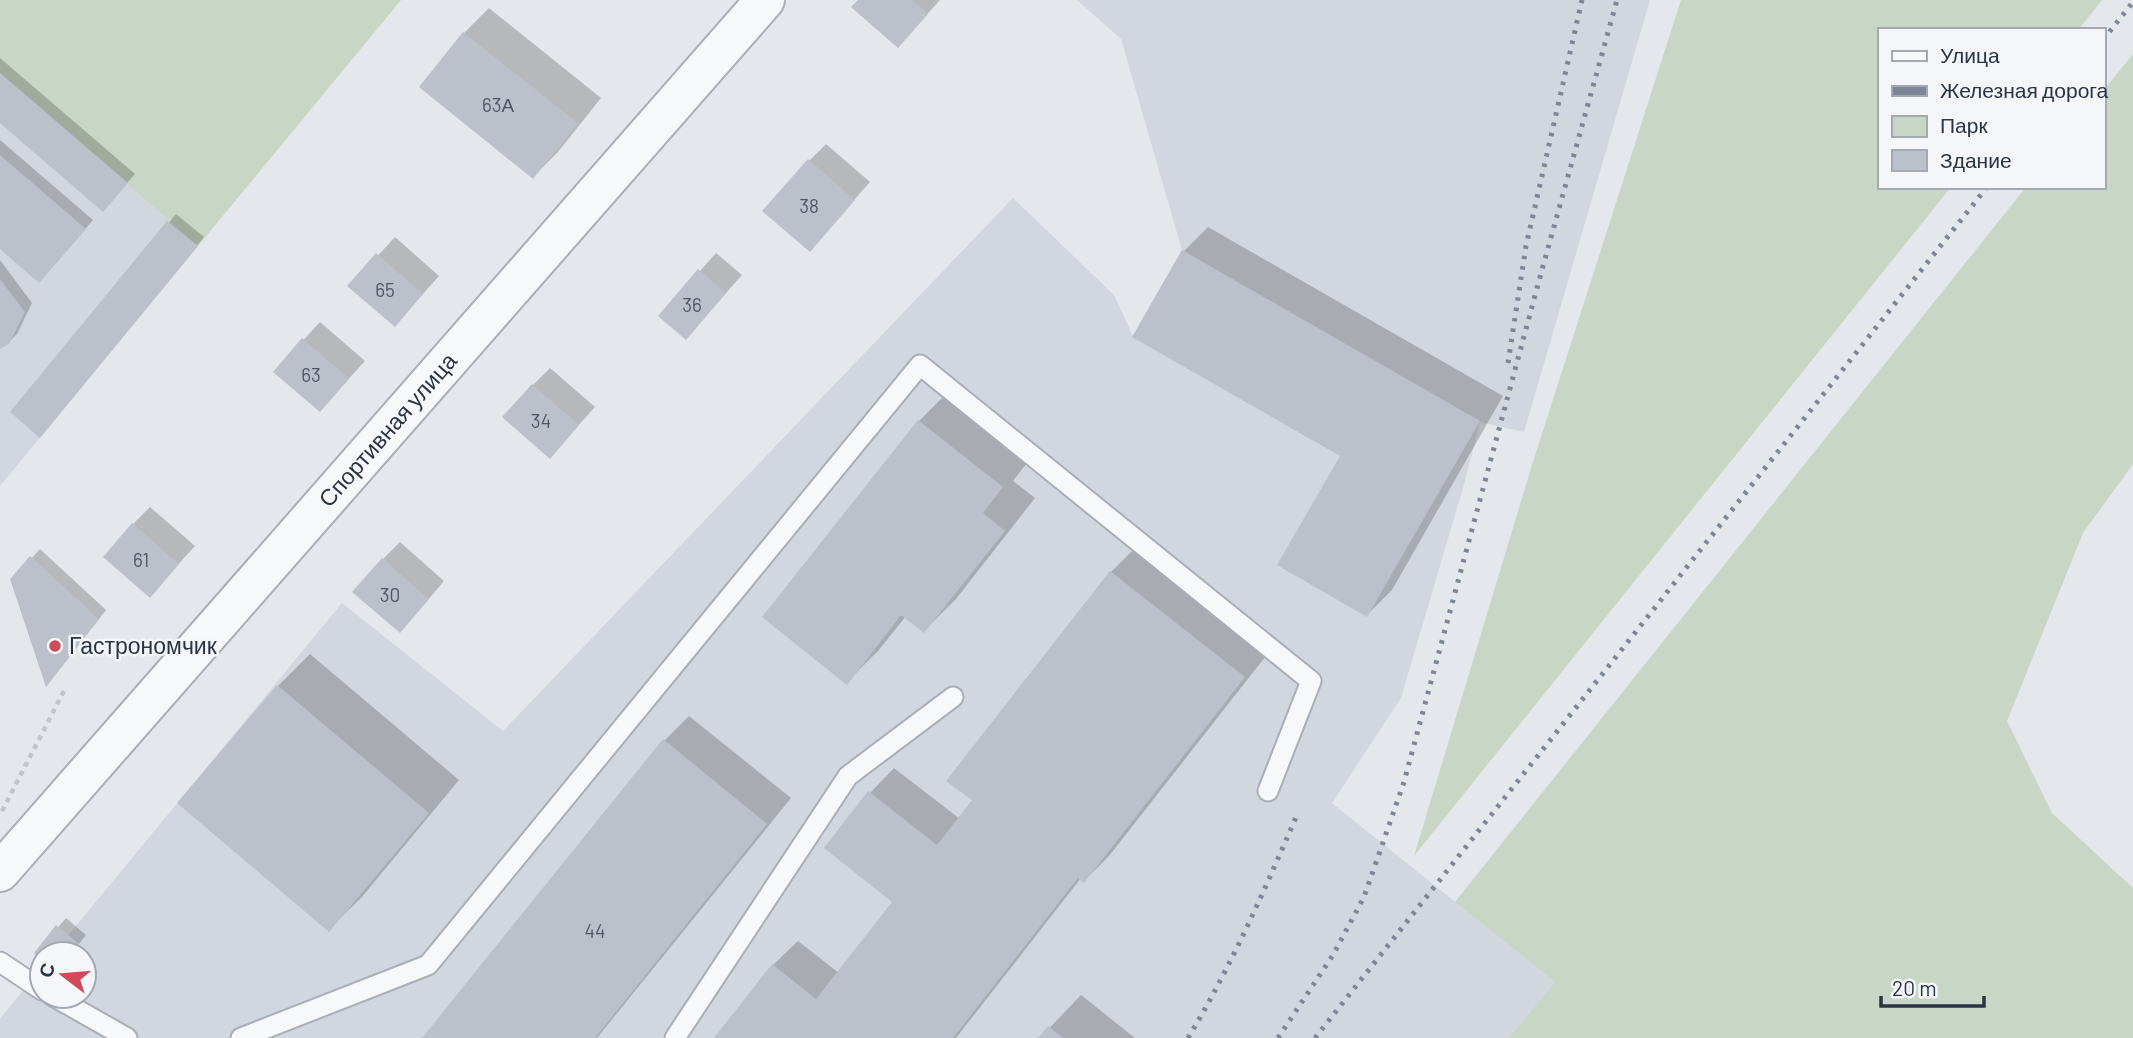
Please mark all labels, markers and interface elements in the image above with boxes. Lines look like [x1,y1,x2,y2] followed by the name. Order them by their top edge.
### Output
[1878,28,2105,189] legend
[1940,42,2000,67] text: Улица
[1940,77,2109,102] text: Железная дорога
[482,93,514,116] house number: 63А
[1940,112,1988,137] text: Парк
[1940,147,2012,172] text: Здание
[799,194,819,217] house number: 38
[375,278,395,301] house number: 65
[682,293,702,316] house number: 36
[312,346,462,512] street label: Спортивная улица
[301,363,321,386] house number: 63
[531,409,551,432] house number: 34
[133,548,149,571] house number: 61
[380,583,400,606] house number: 30
[69,631,218,659] place label: Гастрономчик
[47,638,63,654] marker: Гастрономчик
[585,919,605,942] house number: 44
[28,940,98,1010] north arrow
[33,960,59,980] text: С
[1881,964,1984,1008] scale bar
[1892,975,1937,1000] text: 20 m

